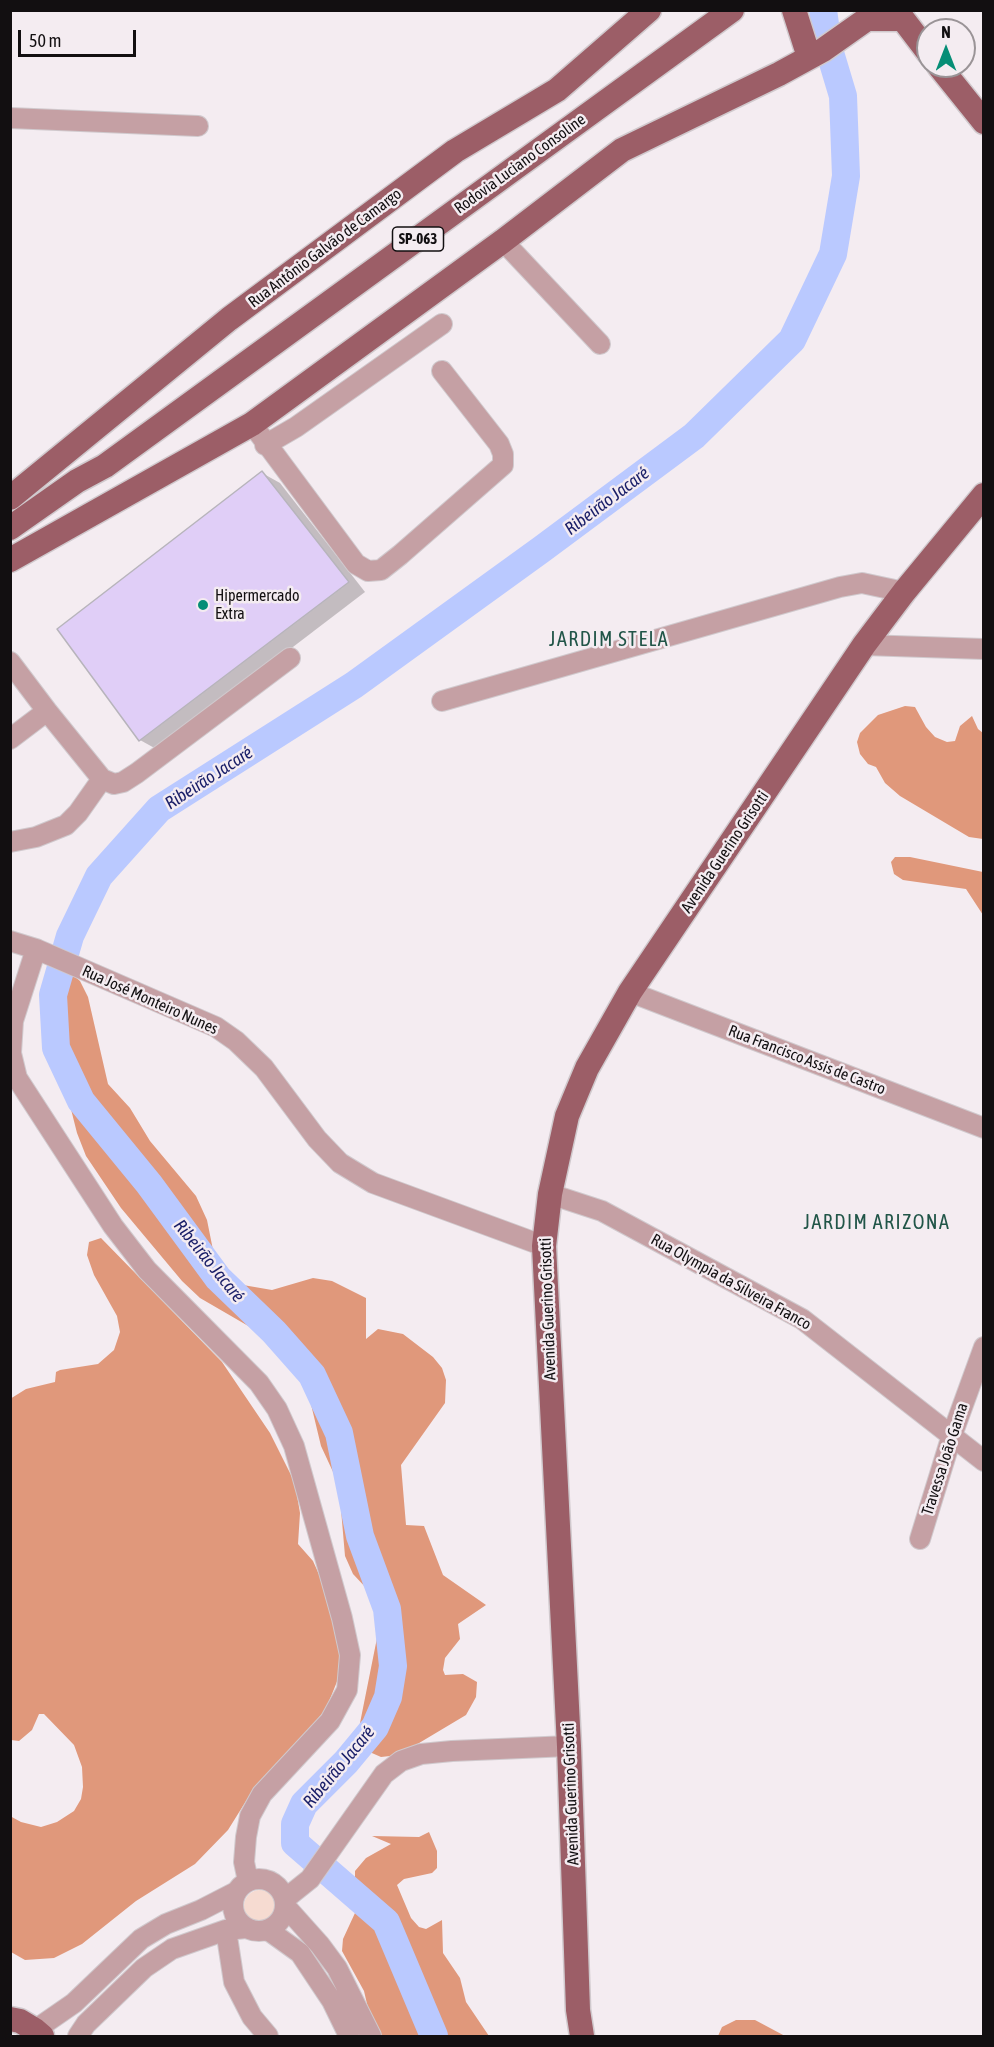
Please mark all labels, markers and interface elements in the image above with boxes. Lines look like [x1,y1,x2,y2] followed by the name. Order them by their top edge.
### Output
[21,18,140,56] scale bar
[916,18,976,78] north arrow
[941,23,951,41] text: N
[29,30,61,51] text: 50 m
[451,110,589,218] street label: Rodovia Luciano Consoline
[245,184,405,312] street label: Rua Antônio Galvão de Camargo
[392,227,444,251] road number: SP-063
[561,462,653,540] water label: Ribeirão Jacaré
[215,586,300,624] place label: Hipermercado Extra
[196,598,210,612] marker: Hipermercado Extra
[549,628,669,652] district label: JARDIM STELA
[161,742,257,814] water label: Ribeirão Jacaré
[677,788,773,916] street label: Avenida Guerino Grisotti
[79,961,221,1039] street label: Rua José Monteiro Nunes
[726,1021,888,1099] street label: Rua Francisco Assis de Castro
[804,1211,950,1235] district label: JARDIM ARIZONA
[169,1215,249,1307] water label: Ribeirão Jacaré
[648,1230,814,1334] street label: Rua Olympia da Silveira Franco
[536,1237,560,1381] street label: Avenida Guerino Grisotti
[918,1400,972,1518] street label: Travessa João Gama
[299,1722,379,1812] water label: Ribeirão Jacaré
[559,1722,583,1866] street label: Avenida Guerino Grisotti

